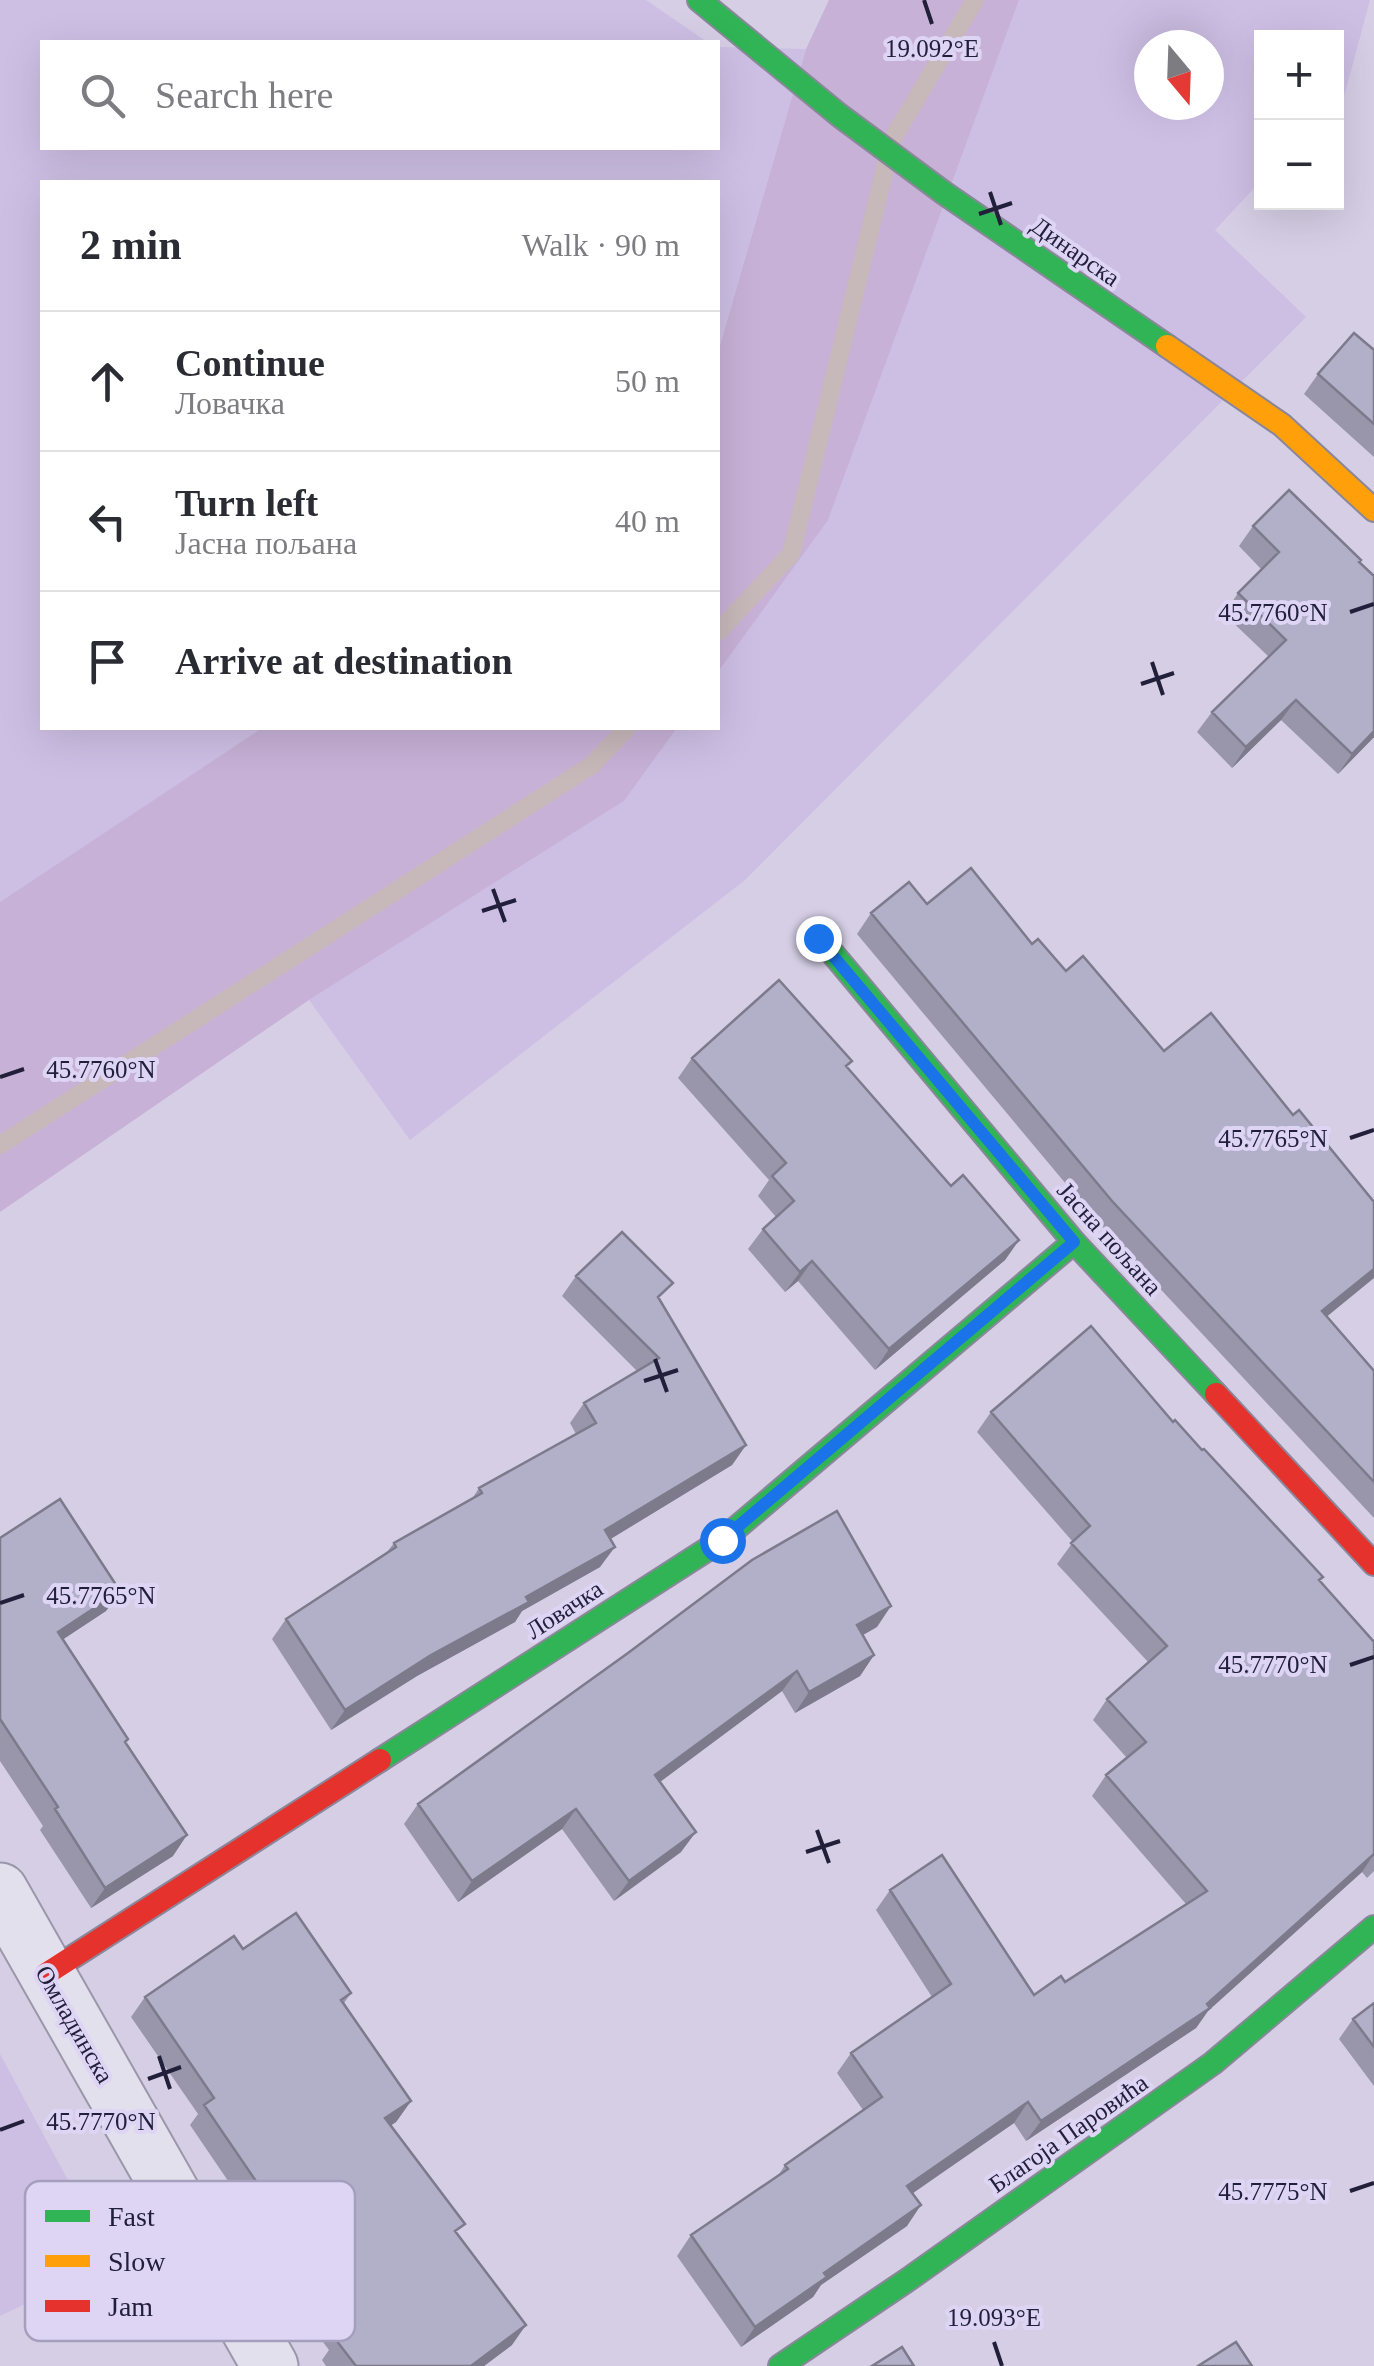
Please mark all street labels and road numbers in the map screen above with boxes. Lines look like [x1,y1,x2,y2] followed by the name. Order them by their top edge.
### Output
[1026,211,1125,292] street label: Динарска
[1052,1176,1167,1300] street label: Јасна пољана
[521,1575,608,1644] street label: Ловачка
[30,1961,119,2088] street label: Омладинска
[984,2069,1153,2198] street label: Благоја Паровића

